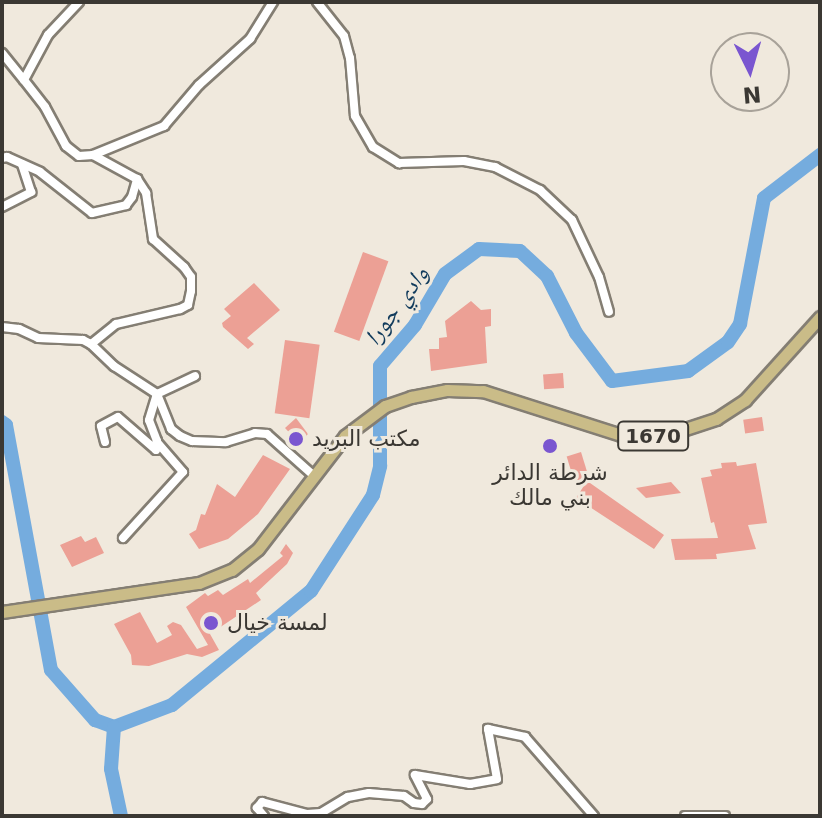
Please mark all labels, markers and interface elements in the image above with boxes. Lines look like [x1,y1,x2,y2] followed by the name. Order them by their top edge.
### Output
[710,32,790,112] north arrow
[742,81,762,108] text: N
[359,261,435,351] water label: وادي جورا
[617,420,689,452] road number: 1670
[312,426,420,452] place label: مكتب البريد
[287,430,305,448] marker: مكتب البريد
[541,437,559,455] marker: شرطة الدائر بني مالك
[492,459,608,510] place label: شرطة الدائر بني مالك
[227,610,328,636] place label: لمسة خيال
[202,614,220,632] marker: لمسة خيال

